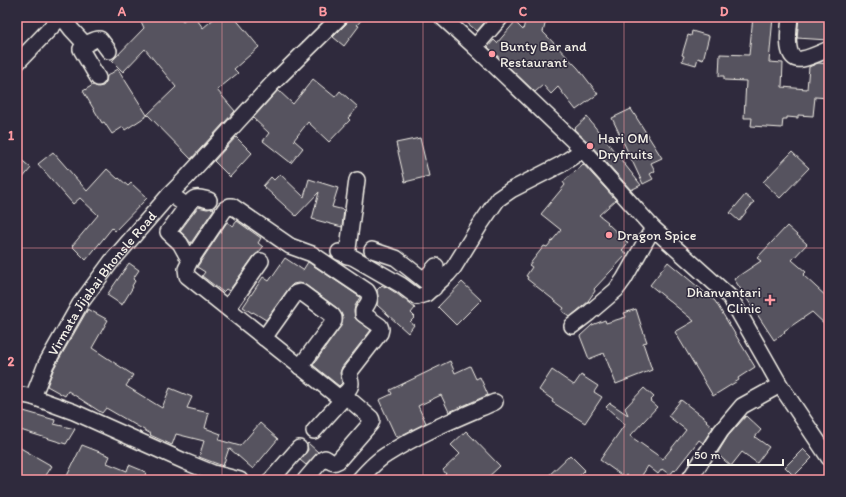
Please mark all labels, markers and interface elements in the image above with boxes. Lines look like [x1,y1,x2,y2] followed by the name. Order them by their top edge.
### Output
[117,4,127,19] text: A
[319,4,328,19] text: B
[519,4,528,19] text: C
[720,4,729,19] text: D
[500,38,587,71] place label: Bunty Bar and Restaurant
[487,49,497,59] marker: Bunty Bar and Restaurant
[8,128,14,143] text: 1
[598,130,653,163] place label: Hari OM Dryfruits
[585,141,595,151] marker: Hari OM Dryfruits
[44,207,161,359] street label: Virmata Jijabai Bhonsle Road
[617,227,697,244] place label: Dragon Spice
[604,230,614,240] marker: Dragon Spice
[687,284,761,317] place label: Dhanvantari Clinic
[764,294,776,306] marker: Dhanvantari Clinic
[8,354,15,369] text: 2
[688,441,783,467] scale bar
[694,448,720,462] text: 50 m

